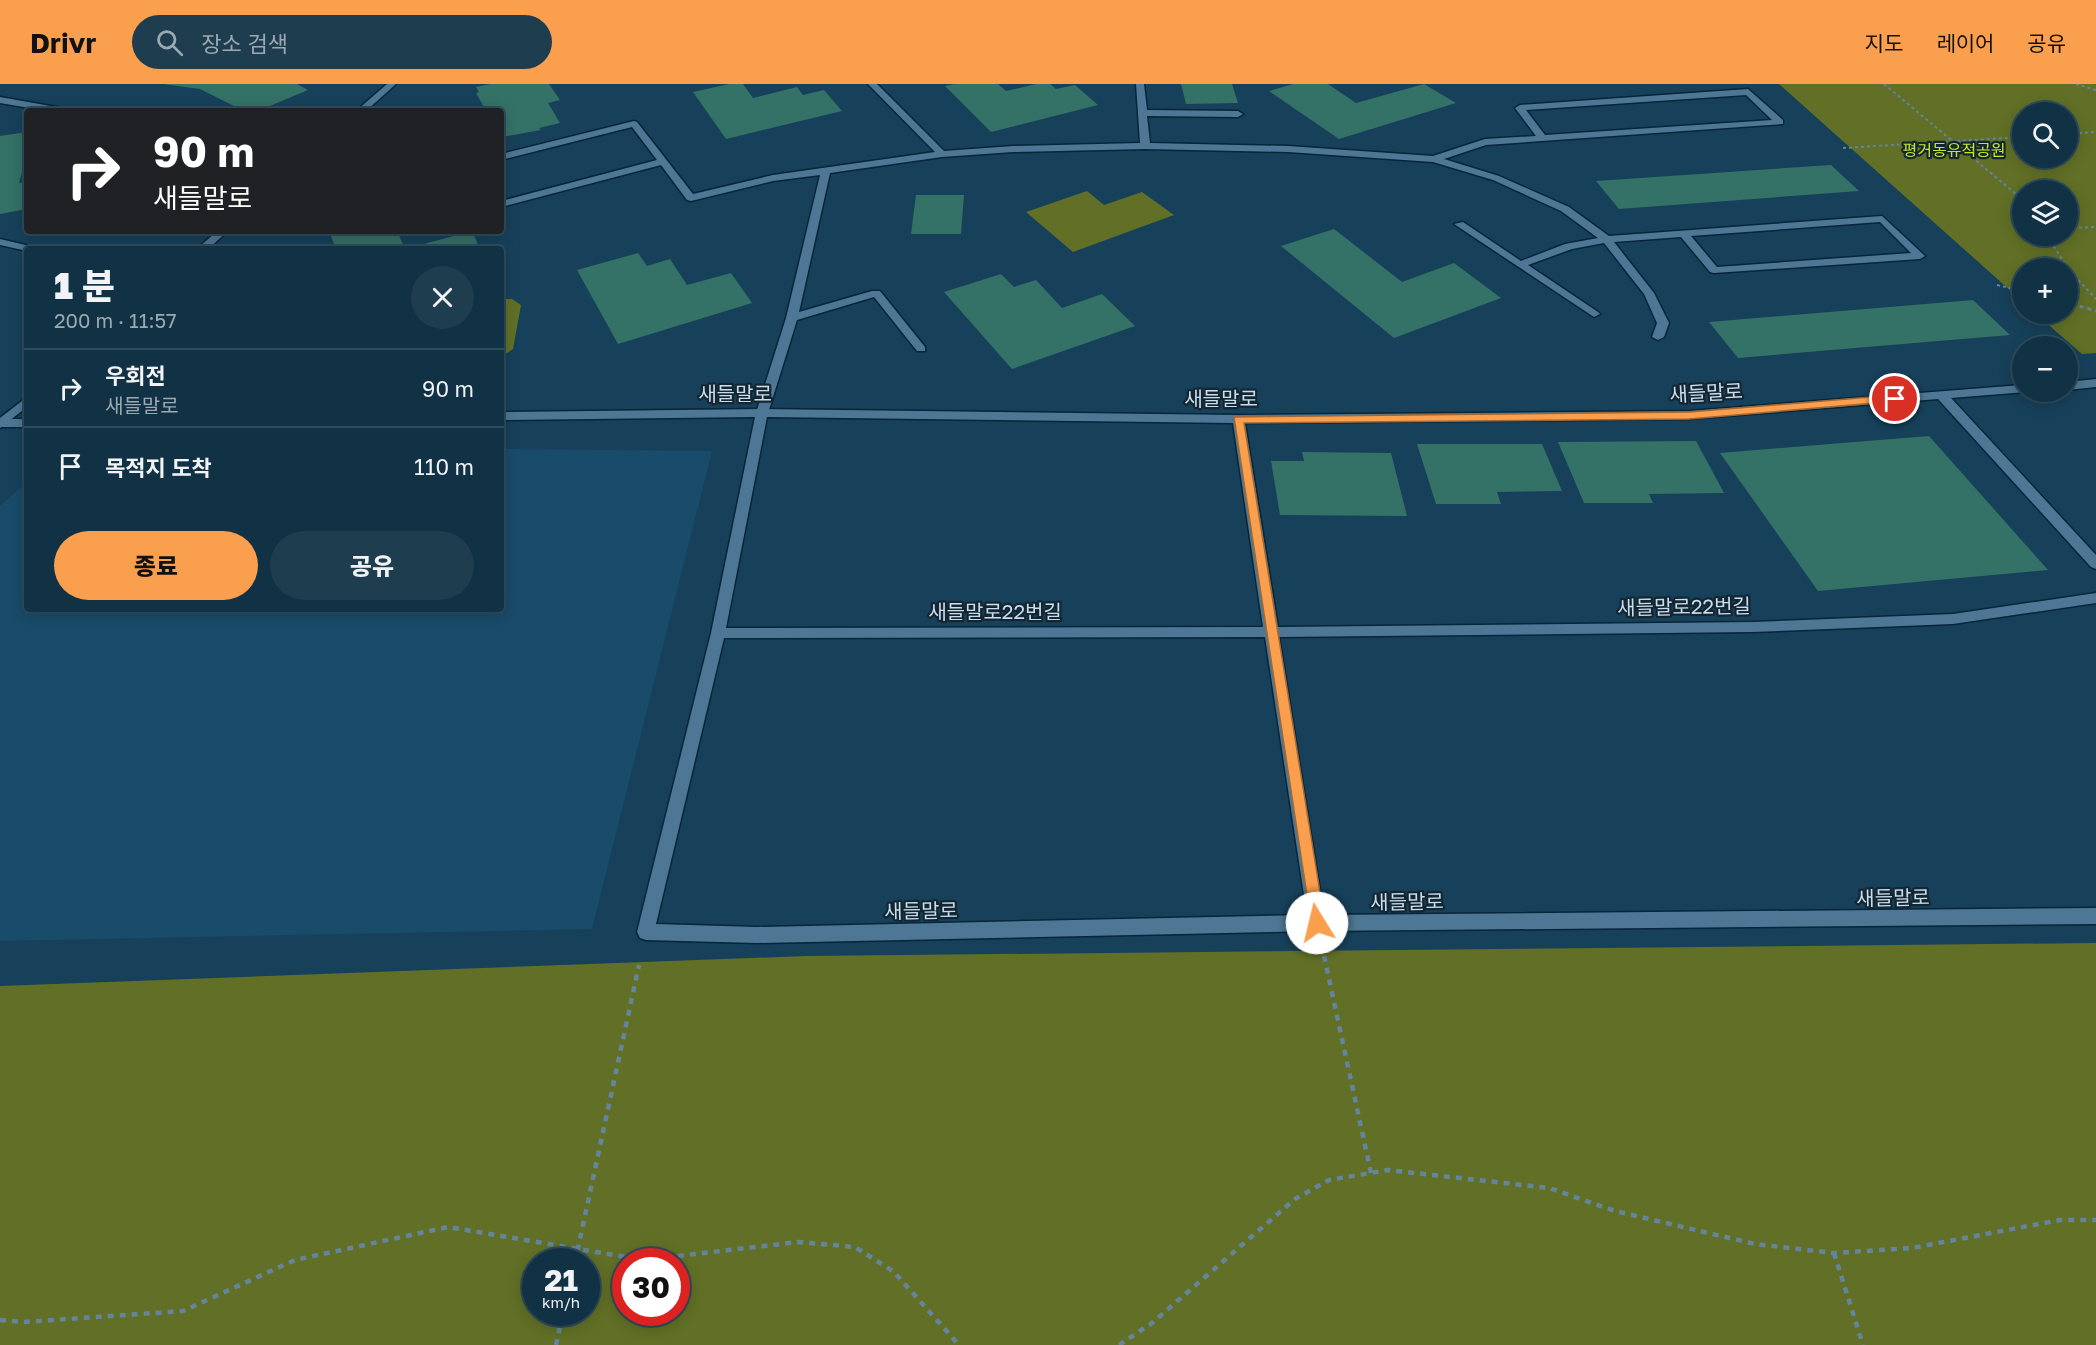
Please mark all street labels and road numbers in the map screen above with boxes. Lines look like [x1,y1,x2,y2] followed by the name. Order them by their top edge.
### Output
[1669,378,1743,406] street label: 새들말로
[698,381,772,405] street label: 새들말로
[1184,386,1258,410] street label: 새들말로
[1617,593,1751,619] street label: 새들말로22번길
[928,599,1062,623] street label: 새들말로22번길
[1856,884,1930,910] street label: 새들말로
[1370,888,1444,914] street label: 새들말로
[884,897,958,923] street label: 새들말로

